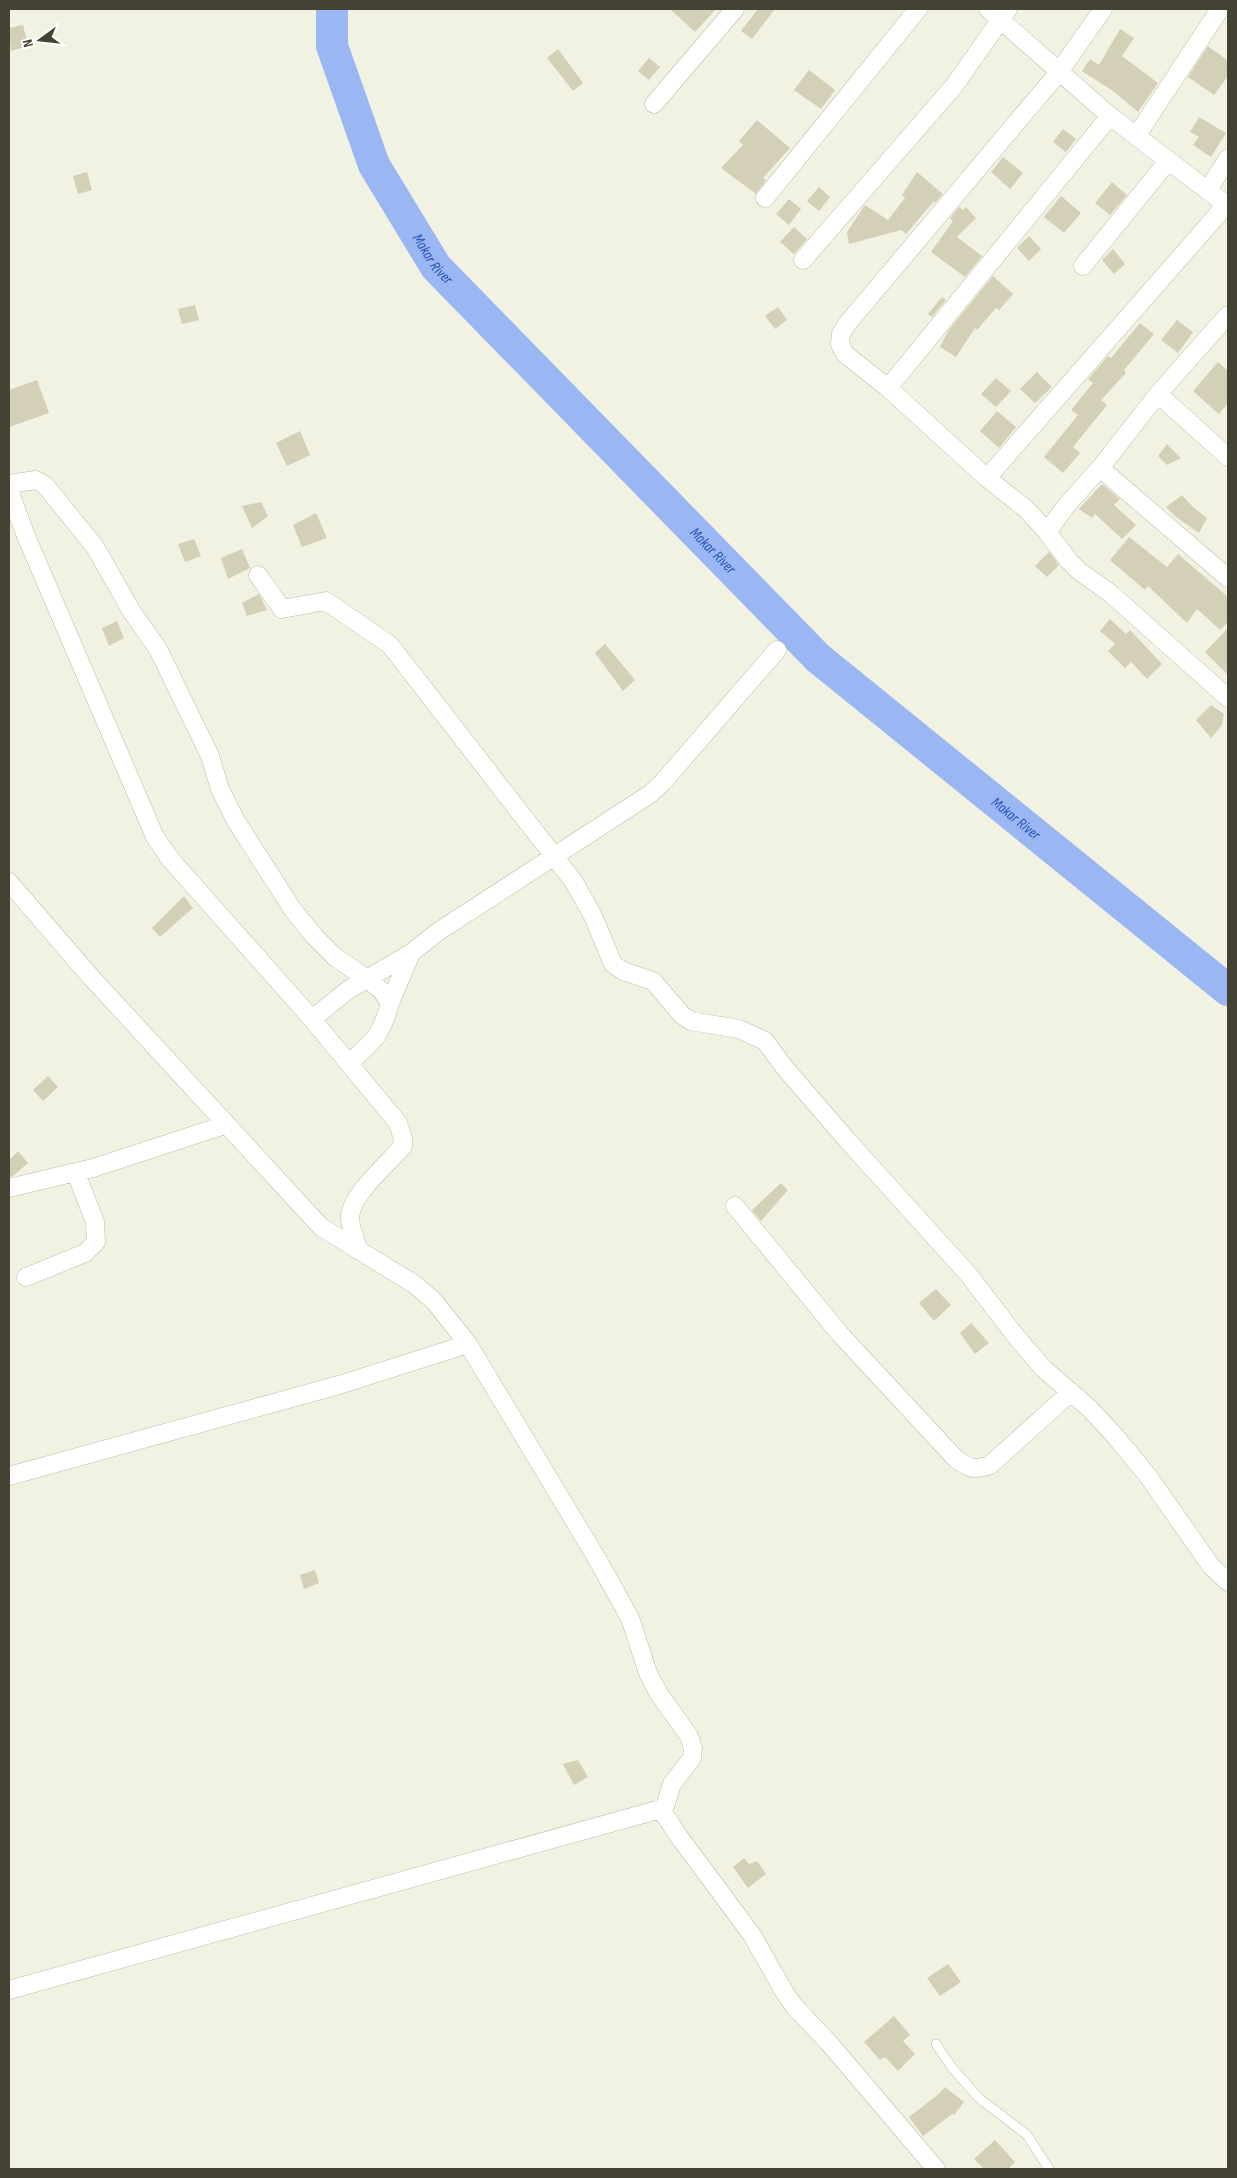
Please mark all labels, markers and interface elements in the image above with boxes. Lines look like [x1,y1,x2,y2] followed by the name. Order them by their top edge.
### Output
[15,15,65,65] north arrow
[19,37,37,49] text: N
[408,230,457,289] water label: Makar River
[686,524,740,579] water label: Makar River
[987,793,1045,845] water label: Makar River

